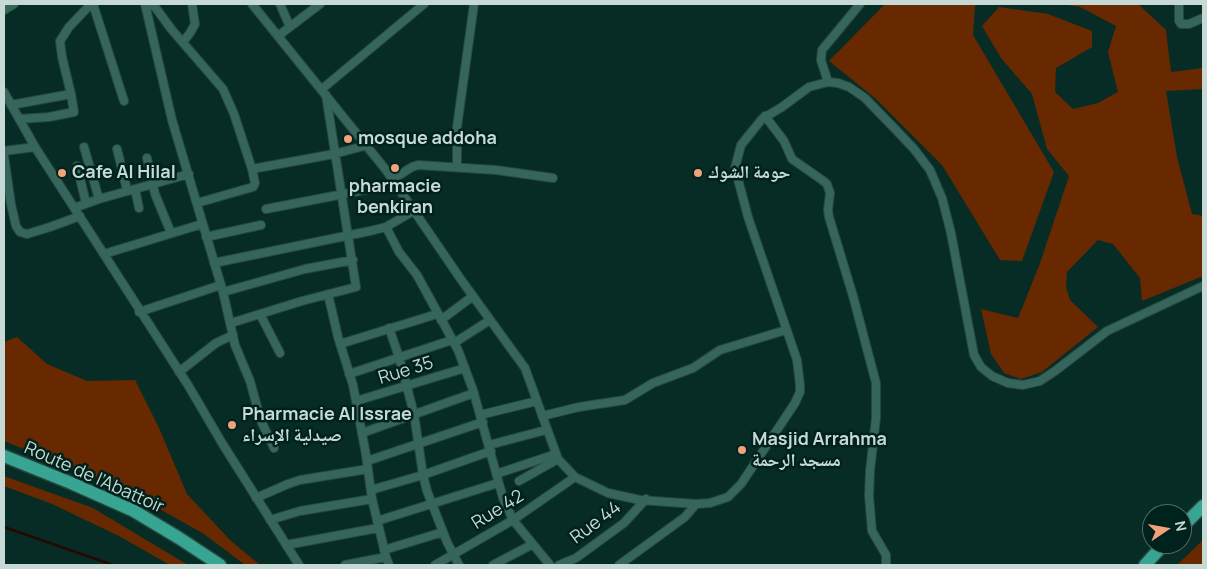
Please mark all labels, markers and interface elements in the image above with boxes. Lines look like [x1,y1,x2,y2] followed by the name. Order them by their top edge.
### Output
[358,128,497,150] place label: mosque addoha
[342,133,354,145] marker: mosque addoha
[72,162,176,184] place label: Cafe Al Hilal
[389,162,401,174] marker: pharmacie benkiran
[708,162,790,184] place label: حومة الشوك
[56,167,68,179] marker: Cafe Al Hilal
[692,167,704,179] marker: حومة الشوك
[349,176,441,218] place label: pharmacie benkiran
[376,352,436,390] street label: Rue 35
[242,404,412,446] place label: Pharmacie Al Issrae صيدلية الإسراء
[226,419,238,431] marker: Pharmacie Al Issrae صيدلية الإسراء
[752,429,887,472] place label: Masjid Arrahma مسجد الرحمة
[21,437,167,519] street label: Route de l’Abattoir
[736,444,748,456] marker: Masjid Arrahma مسجد الرحمة
[468,486,528,534] street label: Rue 42
[567,497,625,549] street label: Rue 44
[1142,504,1192,554] north arrow
[1171,519,1192,533] text: N

